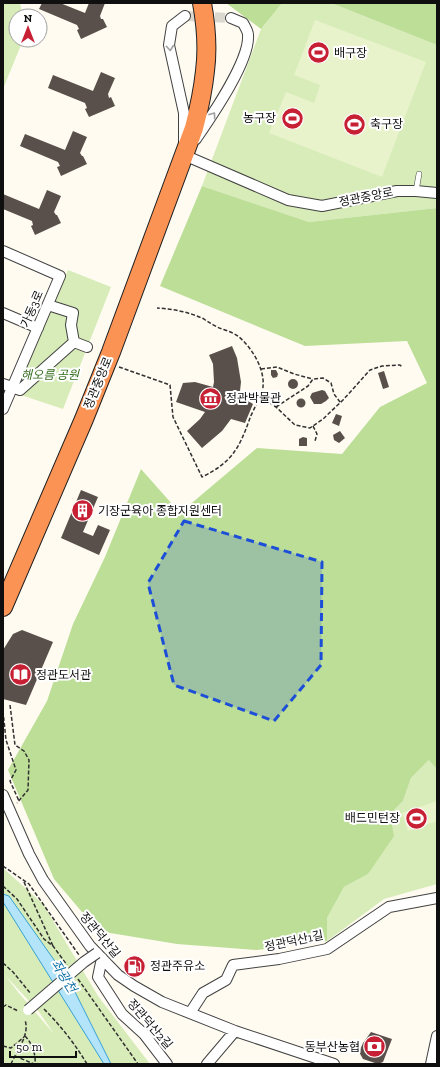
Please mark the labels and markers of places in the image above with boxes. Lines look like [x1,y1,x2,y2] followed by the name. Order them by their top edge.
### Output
[305,40,331,66] sports icon: 배구장
[334,46,367,60] place label: 배구장
[279,105,305,131] sports icon: 농구장
[243,111,276,125] place label: 농구장
[341,111,367,137] sports icon: 축구장
[370,117,403,131] place label: 축구장
[197,385,223,411] museum icon: 정관박물관
[226,391,281,405] place label: 정관박물관
[69,498,95,524] building icon: 기장군육아 종합지원센터
[98,504,222,518] place label: 기장군육아 종합지원센터
[8,662,34,688] library icon: 정관도서관
[36,668,91,682] place label: 정관도서관
[403,805,429,831] sports icon: 배드민턴장
[345,811,400,825] place label: 배드민턴장
[122,953,148,979] fuel station icon: 정관주유소
[150,959,205,973] place label: 정관주유소
[362,1034,388,1060] bank icon: 동부산농협
[305,1040,360,1054] place label: 동부산농협

